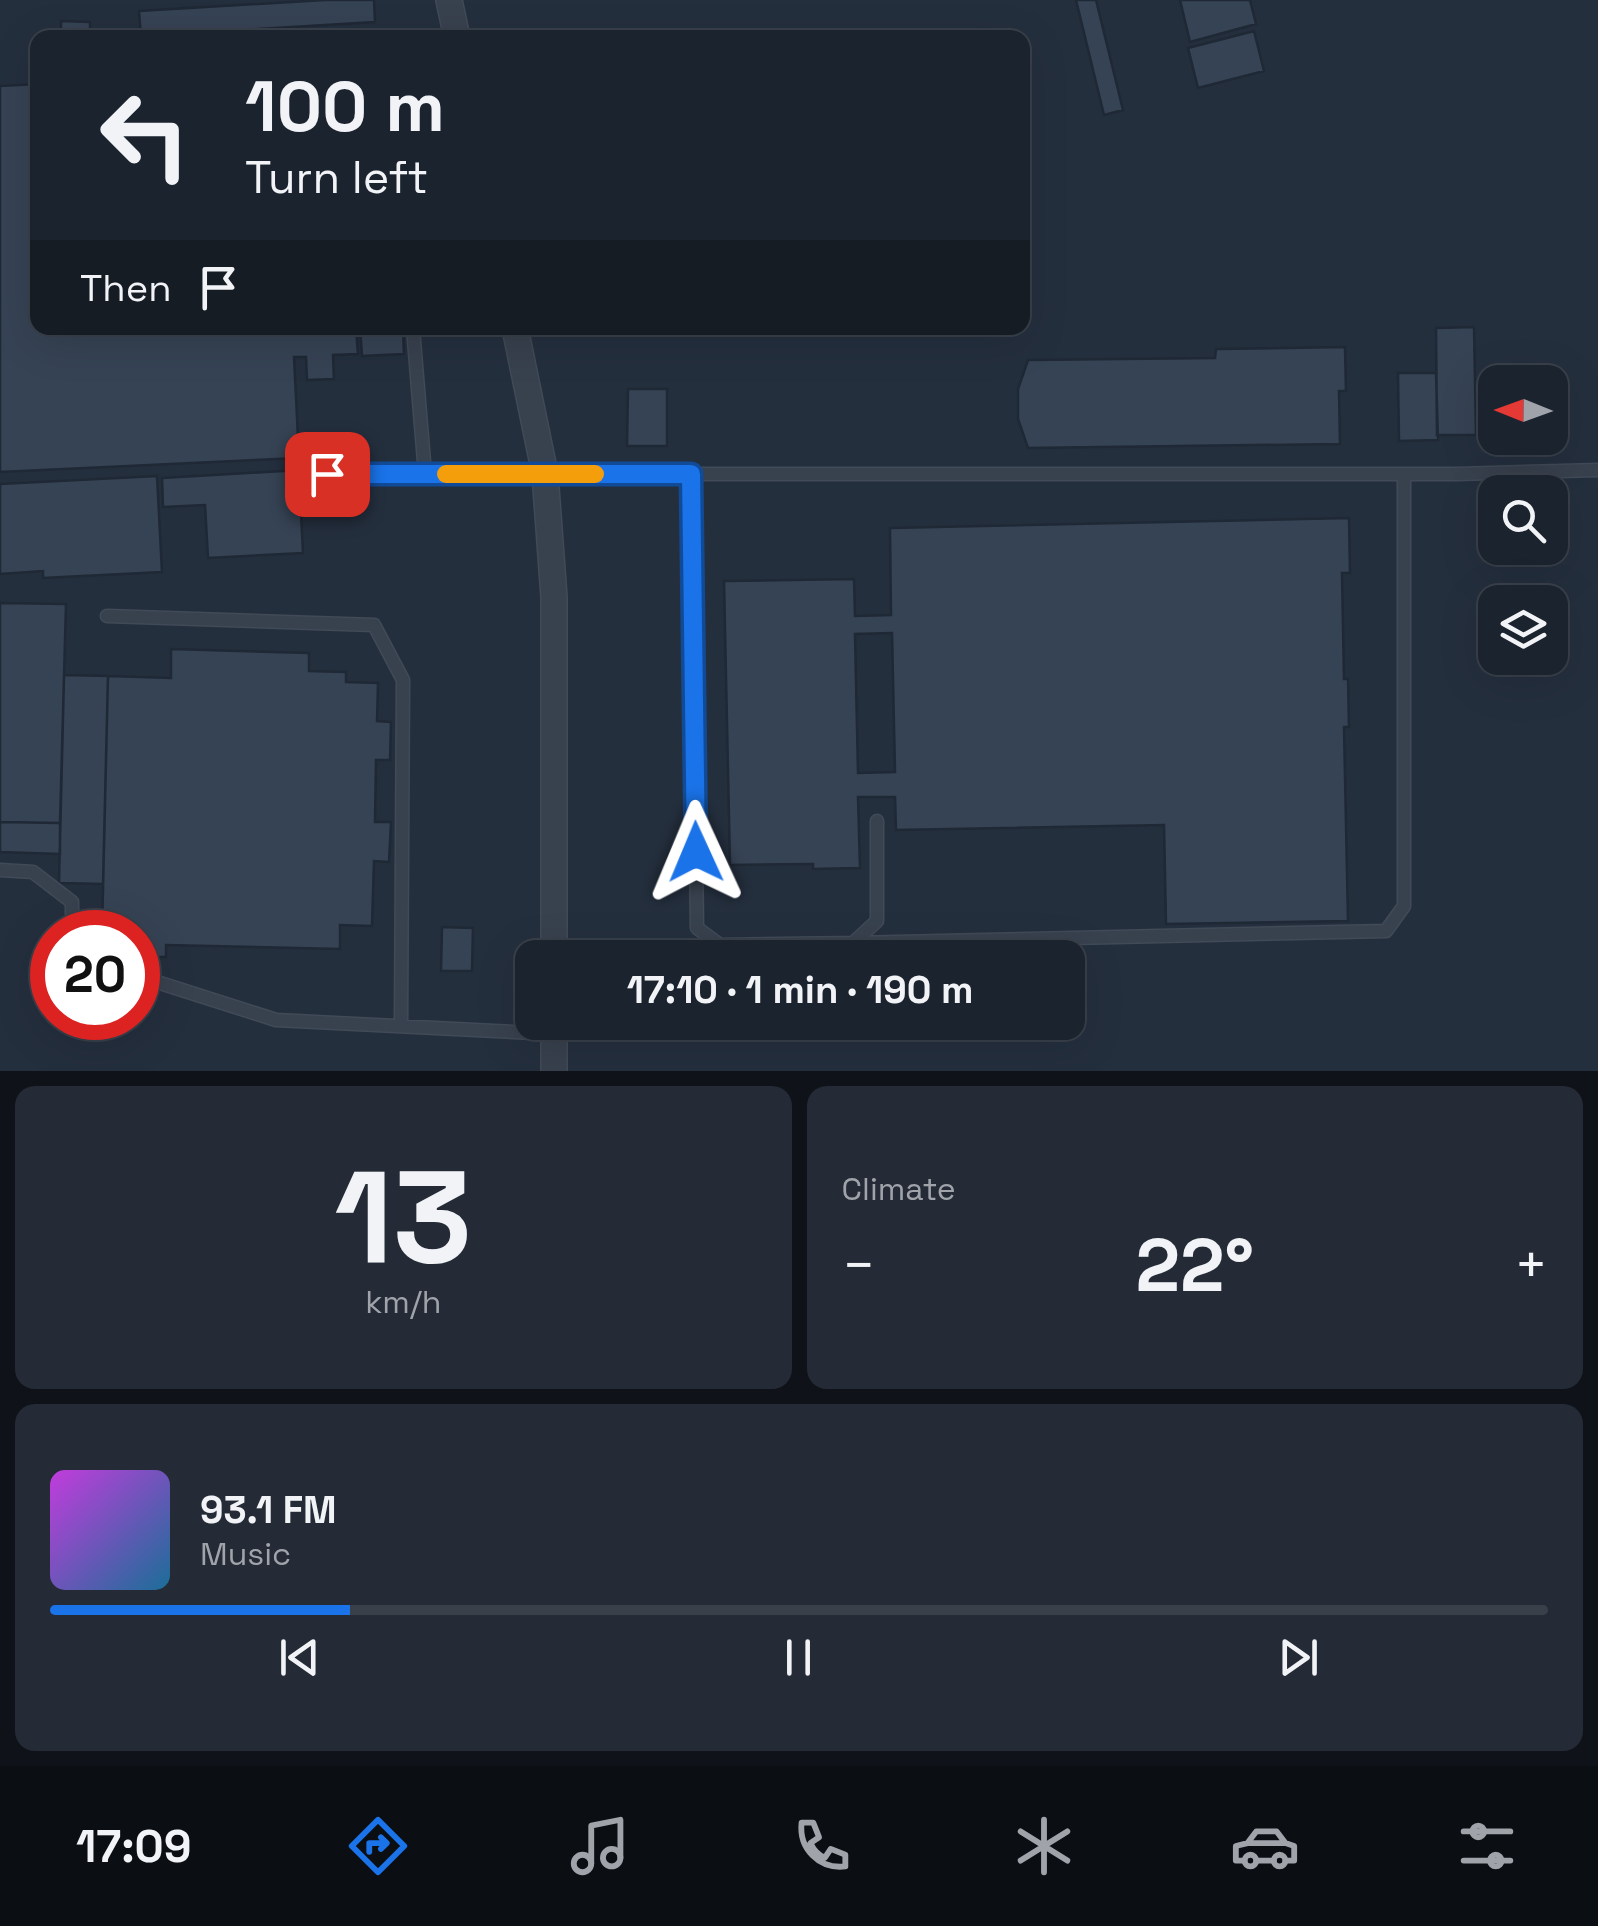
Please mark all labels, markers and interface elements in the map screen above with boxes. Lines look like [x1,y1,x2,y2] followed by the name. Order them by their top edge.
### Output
[245,62,445,151] text: 100 m
[80,70,210,200] icon: left
[245,149,428,206] text: Turn left
[191,260,246,315] icon: arrive
[80,264,171,312] text: Then
[1478,365,1568,455] north arrow
[1478,365,1568,675] map controls
[285,432,370,517] pin
[300,447,355,502] icon: arrive
[1478,475,1568,565] button: search
[1478,585,1568,675] button: layers
[644,800,748,904] position arrow
[30,910,160,1040] speed limit sign: 20
[627,966,973,1014] text: 17:10 · 1 min · 190 m
[334,1134,472,1300] text: 13
[842,1169,956,1209] text: Climate
[1135,1217,1254,1313] text: 22°
[842,1230,876,1300] text: −
[1514,1230,1548,1300] text: +
[365,1282,441,1322] text: km/h
[200,1486,337,1534] text: 93.1 FM
[200,1534,291,1574] text: Music
[272,1630,327,1685] icon: previous
[771,1630,826,1685] icon: pause
[1271,1630,1326,1685] icon: next
[343,1811,413,1881] icon: directions
[565,1811,635,1881] icon: music
[787,1811,857,1881] icon: phone
[1009,1811,1079,1881] icon: climate
[1230,1811,1300,1881] icon: car
[1452,1811,1522,1881] icon: filters
[76,1818,192,1875] text: 17:09

